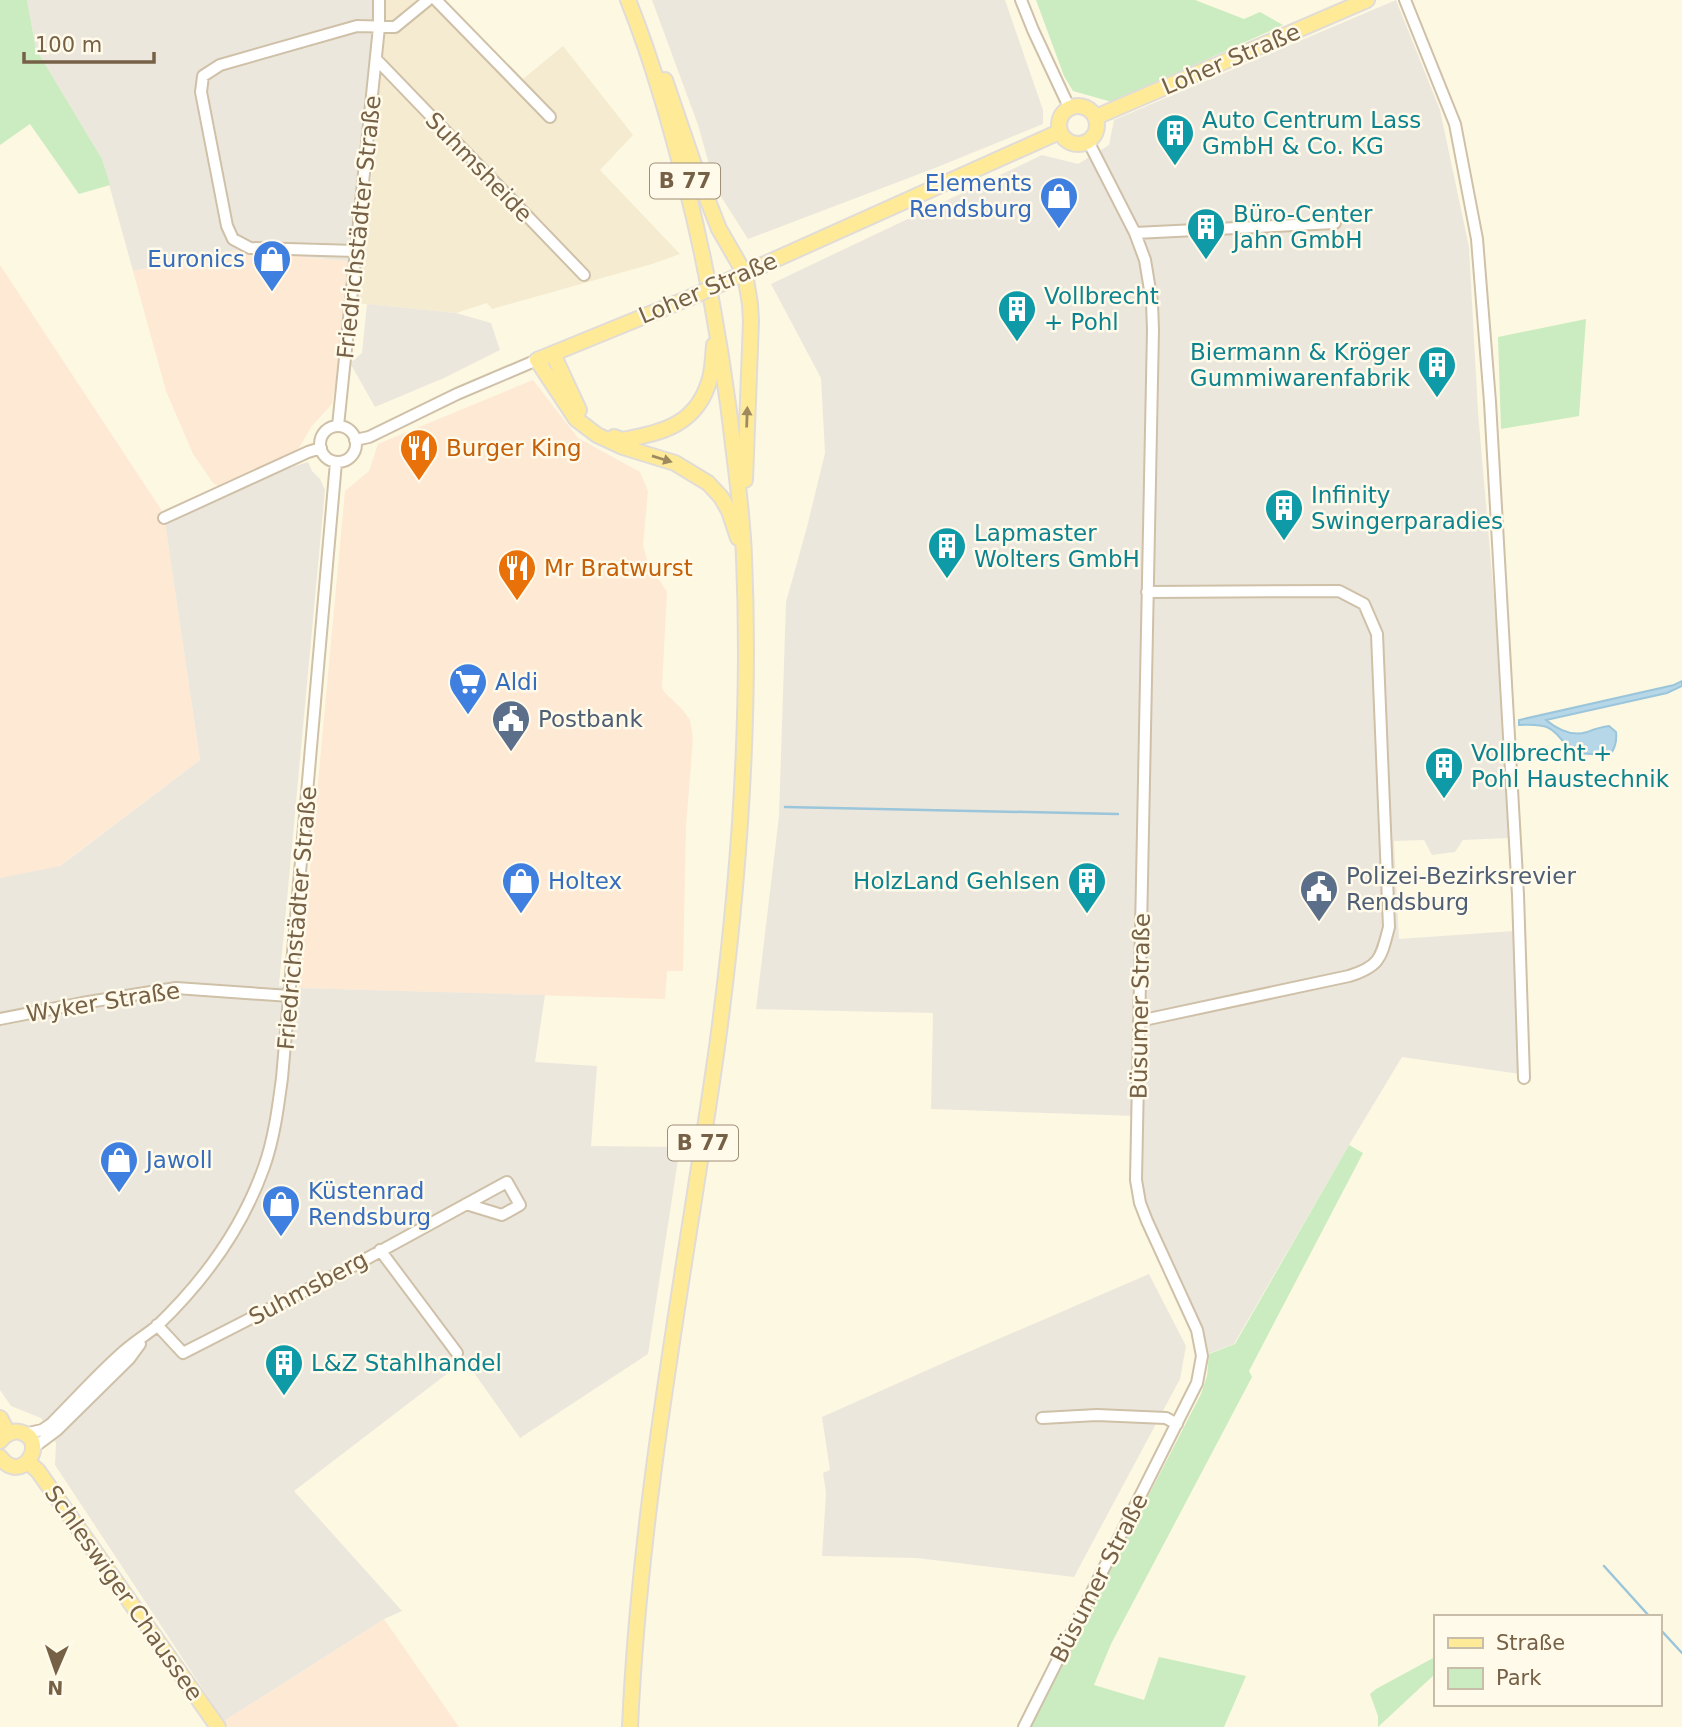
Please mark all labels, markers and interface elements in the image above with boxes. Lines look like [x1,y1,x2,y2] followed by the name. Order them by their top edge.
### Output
[1158,18,1304,100] street label: Loher Straße
[24,21,154,65] scale bar
[35,33,102,57] text: 100 m
[332,94,386,360] street label: Friedrichstädter Straße
[420,107,538,227] street label: Suhmsheide
[1202,107,1421,159] place label: Auto Centrum Lass GmbH & Co. KG
[1154,112,1196,167] building icon: Auto Centrum Lass GmbH & Co. KG
[650,164,720,198] road number: B 77
[909,170,1032,222] place label: Elements Rendsburg
[1038,175,1080,230] shop icon: Elements Rendsburg
[1231,201,1373,253] place label: Büro-Center Jahn GmbH
[1185,206,1227,261] building icon: Büro-Center Jahn GmbH
[251,238,293,293] shop icon: Euronics
[147,246,245,272] place label: Euronics
[635,247,781,329] street label: Loher Straße
[1044,283,1159,335] place label: Vollbrecht + Pohl
[996,288,1038,343] building icon: Vollbrecht + Pohl
[1190,339,1411,391] place label: Biermann & Kröger Gummiwarenfabrik
[1416,344,1458,399] building icon: Biermann & Kröger Gummiwarenfabrik
[742,406,753,428] one-way arrow
[398,427,440,482] restaurant icon: Burger King
[446,435,582,461] place label: Burger King
[651,455,672,465] one-way arrow
[1311,482,1503,534] place label: Infinity Swingerparadies
[1263,487,1305,542] building icon: Infinity Swingerparadies
[974,520,1140,572] place label: Lapmaster Wolters GmbH
[926,525,968,580] building icon: Lapmaster Wolters GmbH
[496,547,538,602] restaurant icon: Mr Bratwurst
[544,555,693,581] place label: Mr Bratwurst
[447,661,489,716] supermarket icon: Aldi
[495,669,538,695] place label: Aldi
[490,698,532,753] public building icon: Postbank
[538,706,643,732] place label: Postbank
[1471,740,1670,792] place label: Vollbrecht + Pohl Haustechnik
[1423,745,1465,800] building icon: Vollbrecht + Pohl Haustechnik
[273,785,321,1051] street label: Friedrichstädter Straße
[500,860,542,915] shop icon: Holtex
[1066,860,1108,915] building icon: HolzLand Gehlsen
[1346,863,1576,915] place label: Polizei-Bezirksrevier Rendsburg
[548,868,622,894] place label: Holtex
[853,868,1060,894] place label: HolzLand Gehlsen
[1298,868,1340,923] public building icon: Polizei-Bezirksrevier Rendsburg
[1125,913,1155,1099] street label: Büsumer Straße
[24,977,182,1027] street label: Wyker Straße
[668,1126,738,1160] road number: B 77
[98,1139,140,1194] shop icon: Jawoll
[144,1147,213,1173] place label: Jawoll
[308,1178,431,1230] place label: Küstenrad Rendsburg
[260,1183,302,1238] shop icon: Küstenrad Rendsburg
[244,1246,372,1330] street label: Suhmsberg
[263,1342,305,1397] building icon: L&Z Stahlhandel
[311,1350,502,1376] place label: L&Z Stahlhandel
[40,1480,208,1706] street label: Schleswiger Chaussee
[1045,1489,1153,1667] street label: Büsumer Straße
[1434,1615,1661,1706] legend
[1496,1631,1565,1655] text: Straße
[21,1636,91,1706] north arrow
[1496,1666,1542,1690] text: Park
[47,1677,64,1699] text: N

